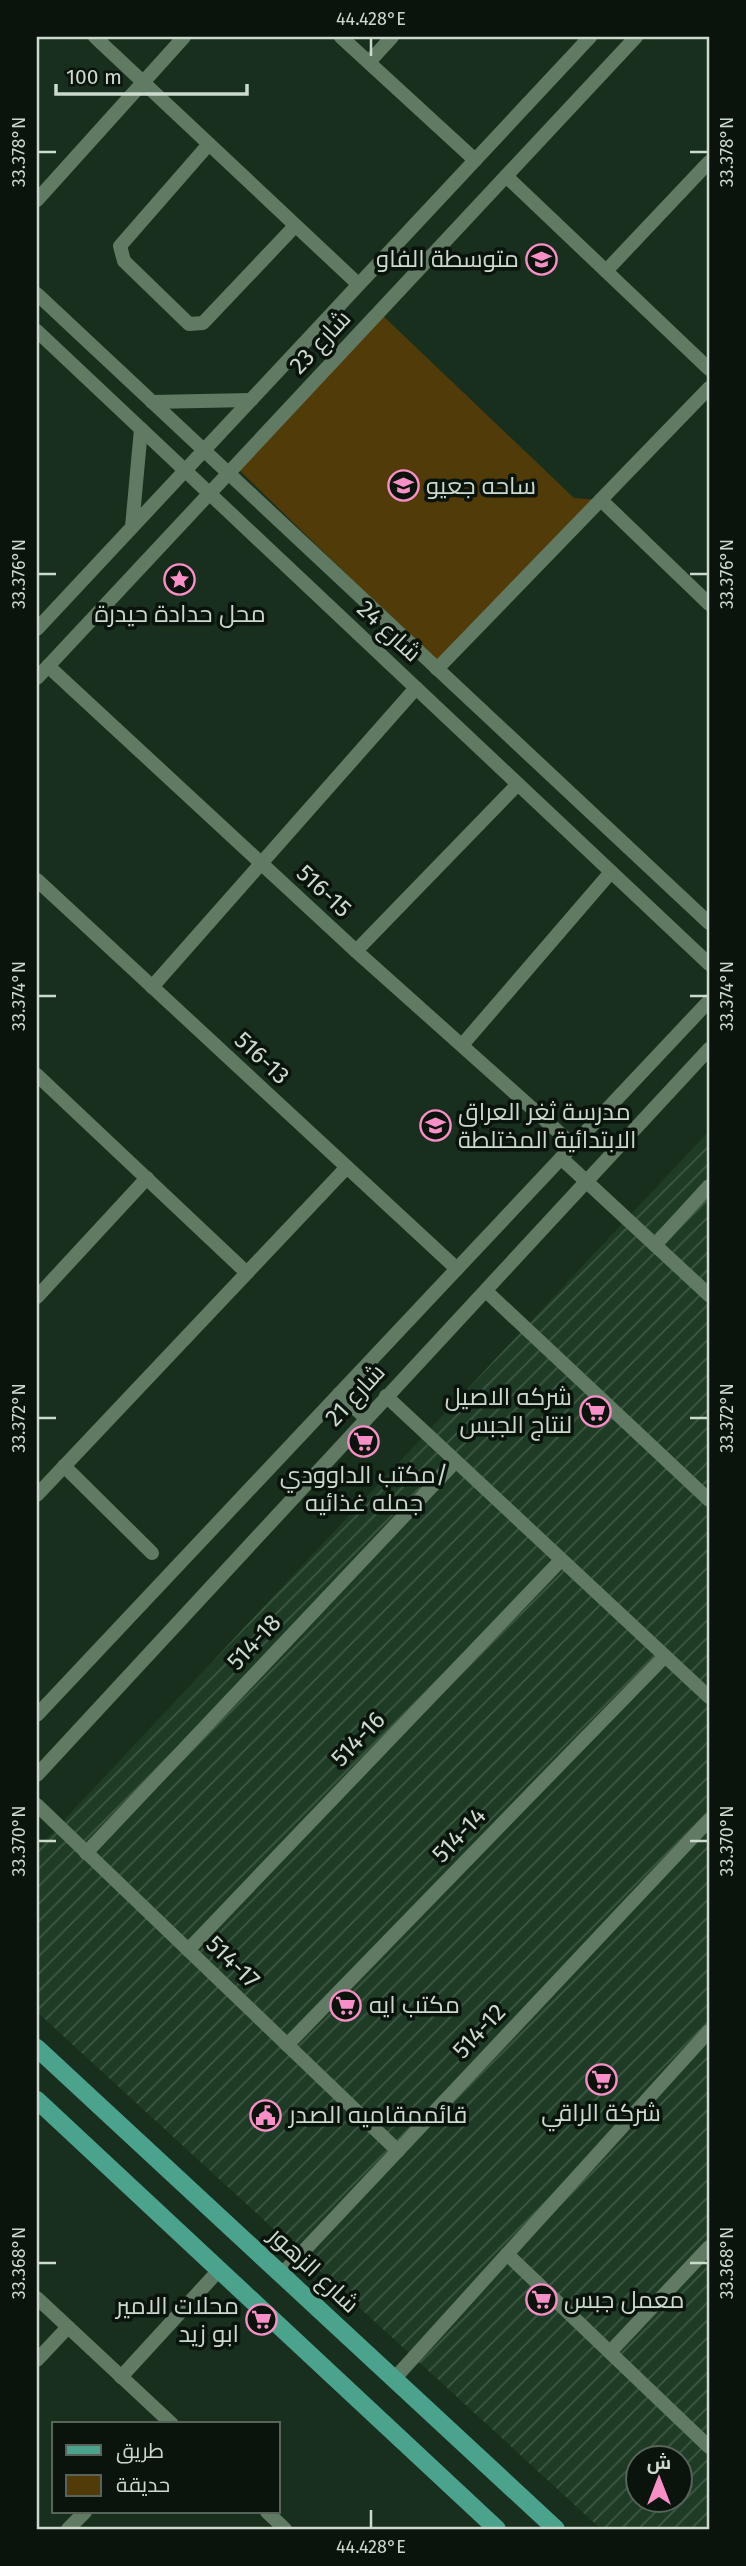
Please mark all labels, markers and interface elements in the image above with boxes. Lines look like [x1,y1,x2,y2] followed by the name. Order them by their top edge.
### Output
[336,8,406,30] text: 44.428°E
[56,52,247,96] scale bar
[66,64,122,90] text: 100 m
[8,117,30,187] text: 33.378°N
[716,117,738,187] text: 33.378°N
[525,242,559,276] school or university icon: متوسطة الفاو
[376,245,519,273] place label: متوسطة الفاو
[284,304,358,381] street label: شارع 23
[386,469,420,503] school or university icon: ساحه جعيو
[426,472,536,500] place label: ساحه جعيو
[8,539,30,609] text: 33.376°N
[716,539,738,609] text: 33.376°N
[163,563,197,597] place icon: محل حدادة حيدرة
[350,595,427,669] street label: شارع 24
[94,600,266,628] place label: محل حدادة حيدرة
[291,859,357,923] street label: 516-15
[8,961,30,1031] text: 33.374°N
[716,961,738,1031] text: 33.374°N
[229,1026,295,1090] street label: 516-13
[458,1098,636,1154] place label: مدرسة ثغر العراق الابتدائية المختلطة
[418,1109,452,1143] school or university icon: مدرسة ثغر العراق الابتدائية المختلطة
[319,1358,392,1433] street label: شارع 21
[8,1383,30,1453] text: 33.372°N
[445,1383,572,1441] place label: شركه الاصيل لنتاج الجبس
[716,1383,738,1453] text: 33.372°N
[578,1394,612,1428] supermarket icon: شركه الاصيل لنتاج الجبس
[347,1424,381,1458] supermarket icon: مكتب الداوودي/ جمله غذائيه
[280,1461,448,1517] place label: مكتب الداوودي/ جمله غذائيه
[221,1608,287,1676] street label: 514-18
[325,1706,391,1772] street label: 514-16
[426,1802,492,1868] street label: 514-14
[8,1806,30,1876] text: 33.370°N
[716,1806,738,1876] text: 33.370°N
[201,1930,265,1994] street label: 514-17
[329,1988,363,2022] supermarket icon: مكتب ايه
[369,1991,460,2019] place label: مكتب ايه
[447,1998,511,2064] street label: 514-12
[584,2062,618,2096] supermarket icon: شركة الراقي
[249,2098,283,2132] public building icon: قائممقاميه الصدر
[541,2099,661,2132] place label: شركة الراقي
[287,2101,467,2129] place label: قائممقاميه الصدر
[261,2220,365,2320] street label: شارع الزهور
[8,2227,30,2299] text: 33.368°N
[716,2227,738,2299] text: 33.368°N
[524,2283,558,2317] supermarket icon: معمل جبس
[564,2286,684,2314] place label: معمل جبس
[114,2292,239,2348] place label: محلات الامير ابو زيد
[245,2303,279,2337] supermarket icon: محلات الامير ابو زيد
[52,2422,280,2514] legend
[116,2438,164,2464] text: طريق
[624,2444,694,2514] north arrow
[647,2451,671,2474] text: ش
[116,2472,170,2498] text: حديقة
[336,2536,406,2558] text: 44.428°E

